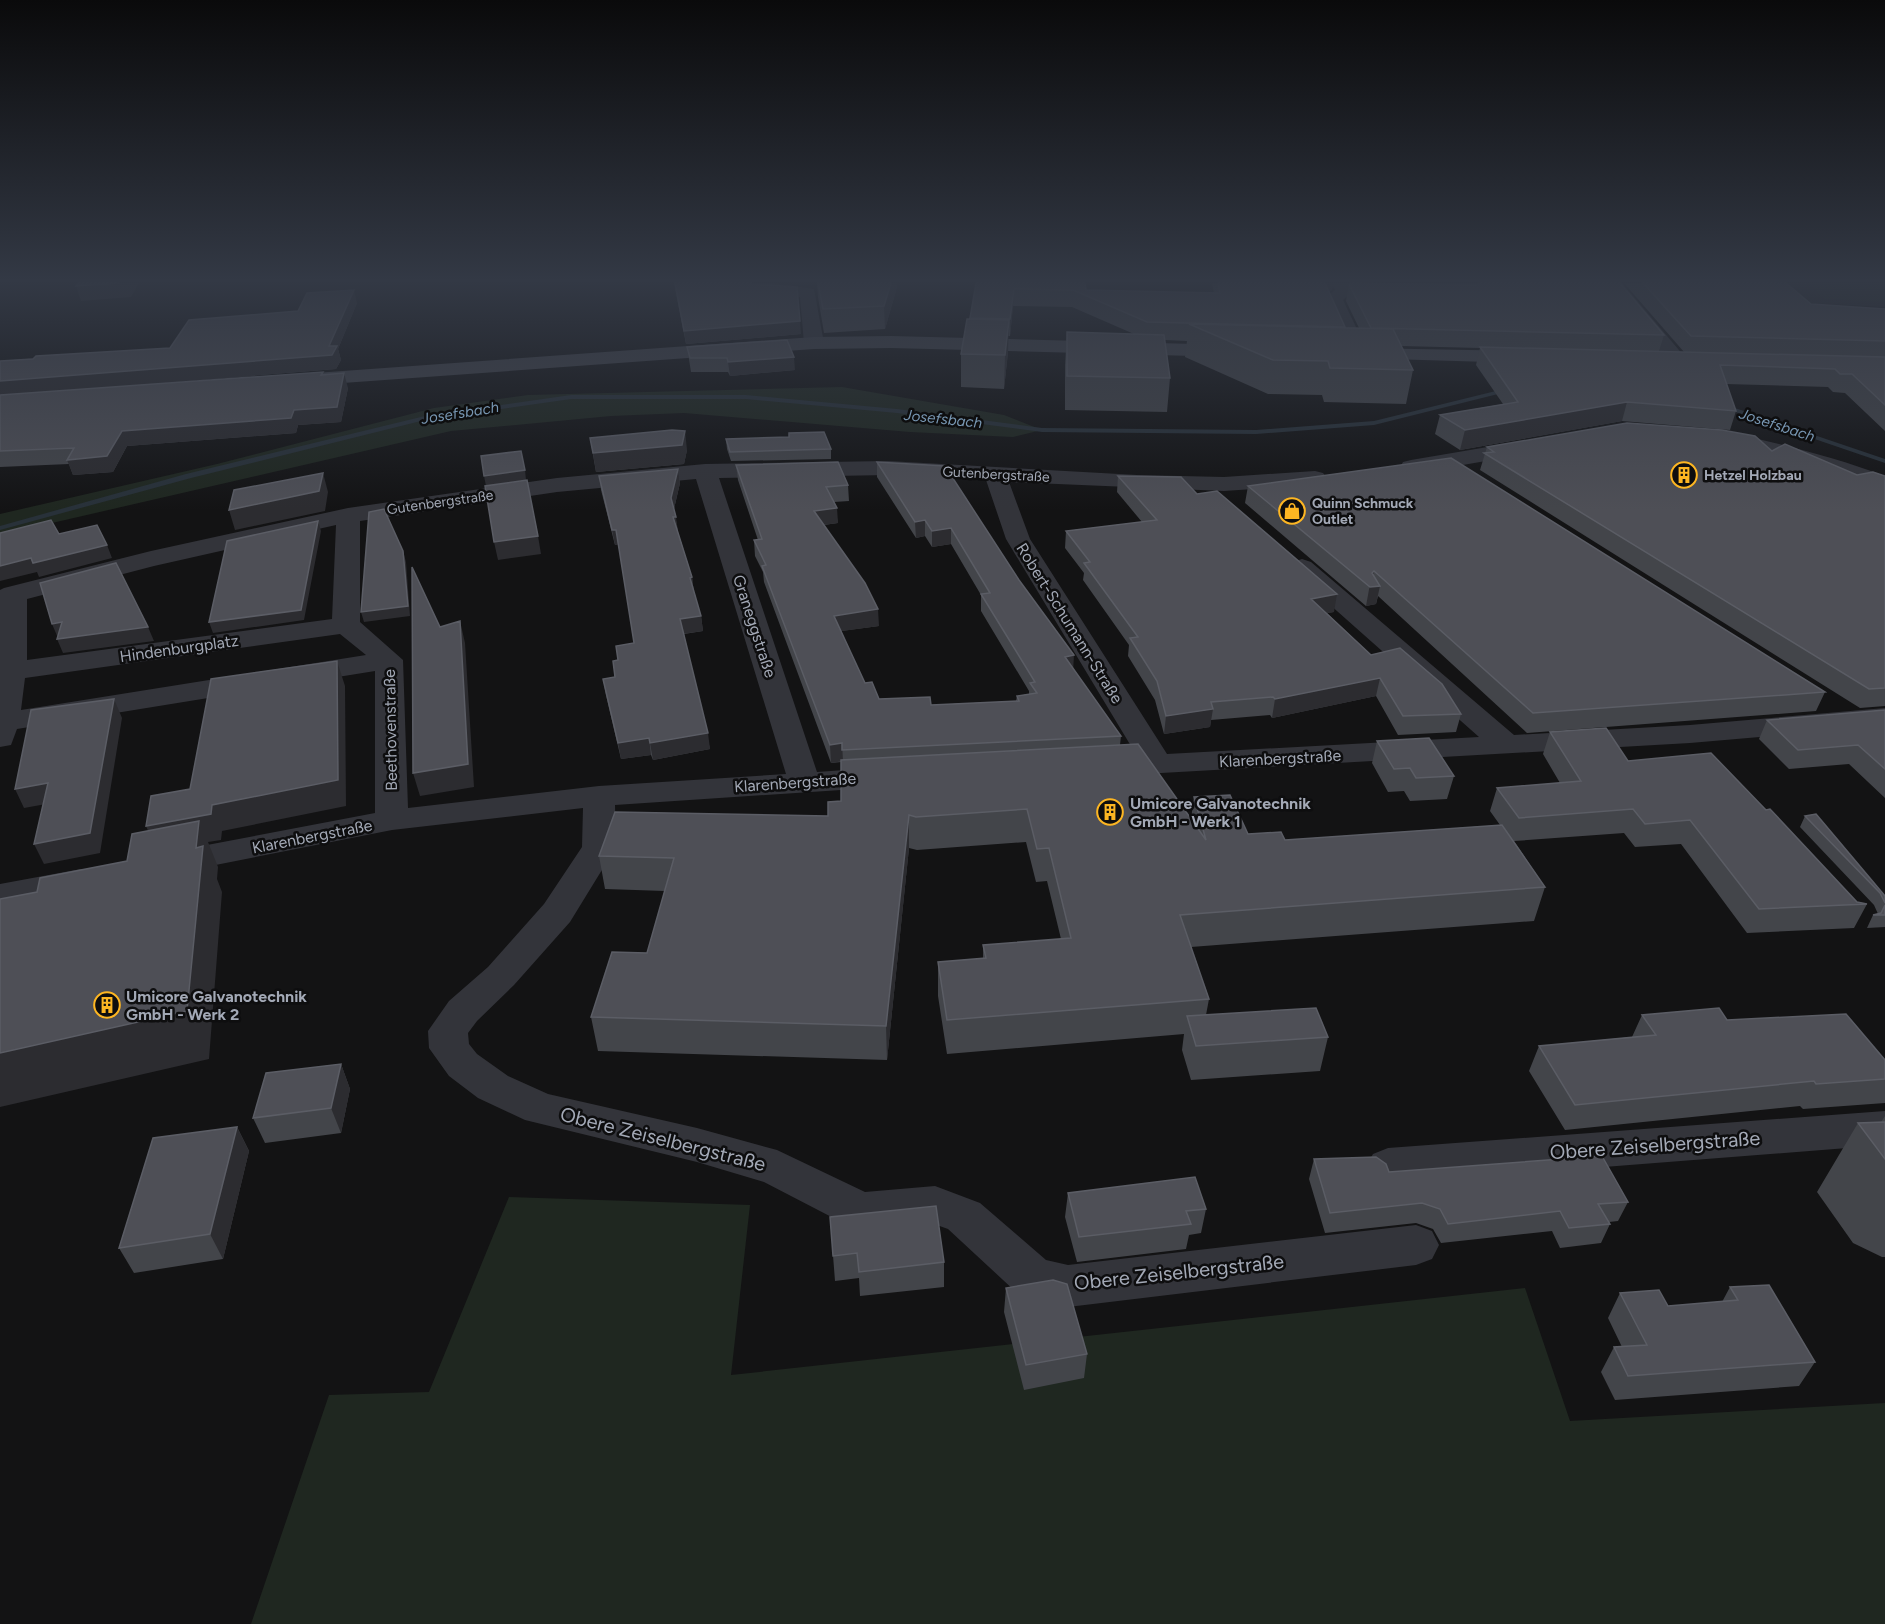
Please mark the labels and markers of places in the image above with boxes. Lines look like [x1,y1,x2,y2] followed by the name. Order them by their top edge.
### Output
[1669,460,1699,490] building icon: Hetzel Holzbau
[1704,467,1802,484] place label: Hetzel Holzbau
[1312,495,1414,528] place label: Quinn Schmuck Outlet
[1277,496,1307,526] shop icon: Quinn Schmuck Outlet
[1130,794,1311,831] place label: Umicore Galvanotechnik GmbH - Werk 1
[1095,797,1125,827] building icon: Umicore Galvanotechnik GmbH - Werk 1
[126,987,307,1024] place label: Umicore Galvanotechnik GmbH - Werk 2
[92,990,122,1020] building icon: Umicore Galvanotechnik GmbH - Werk 2

